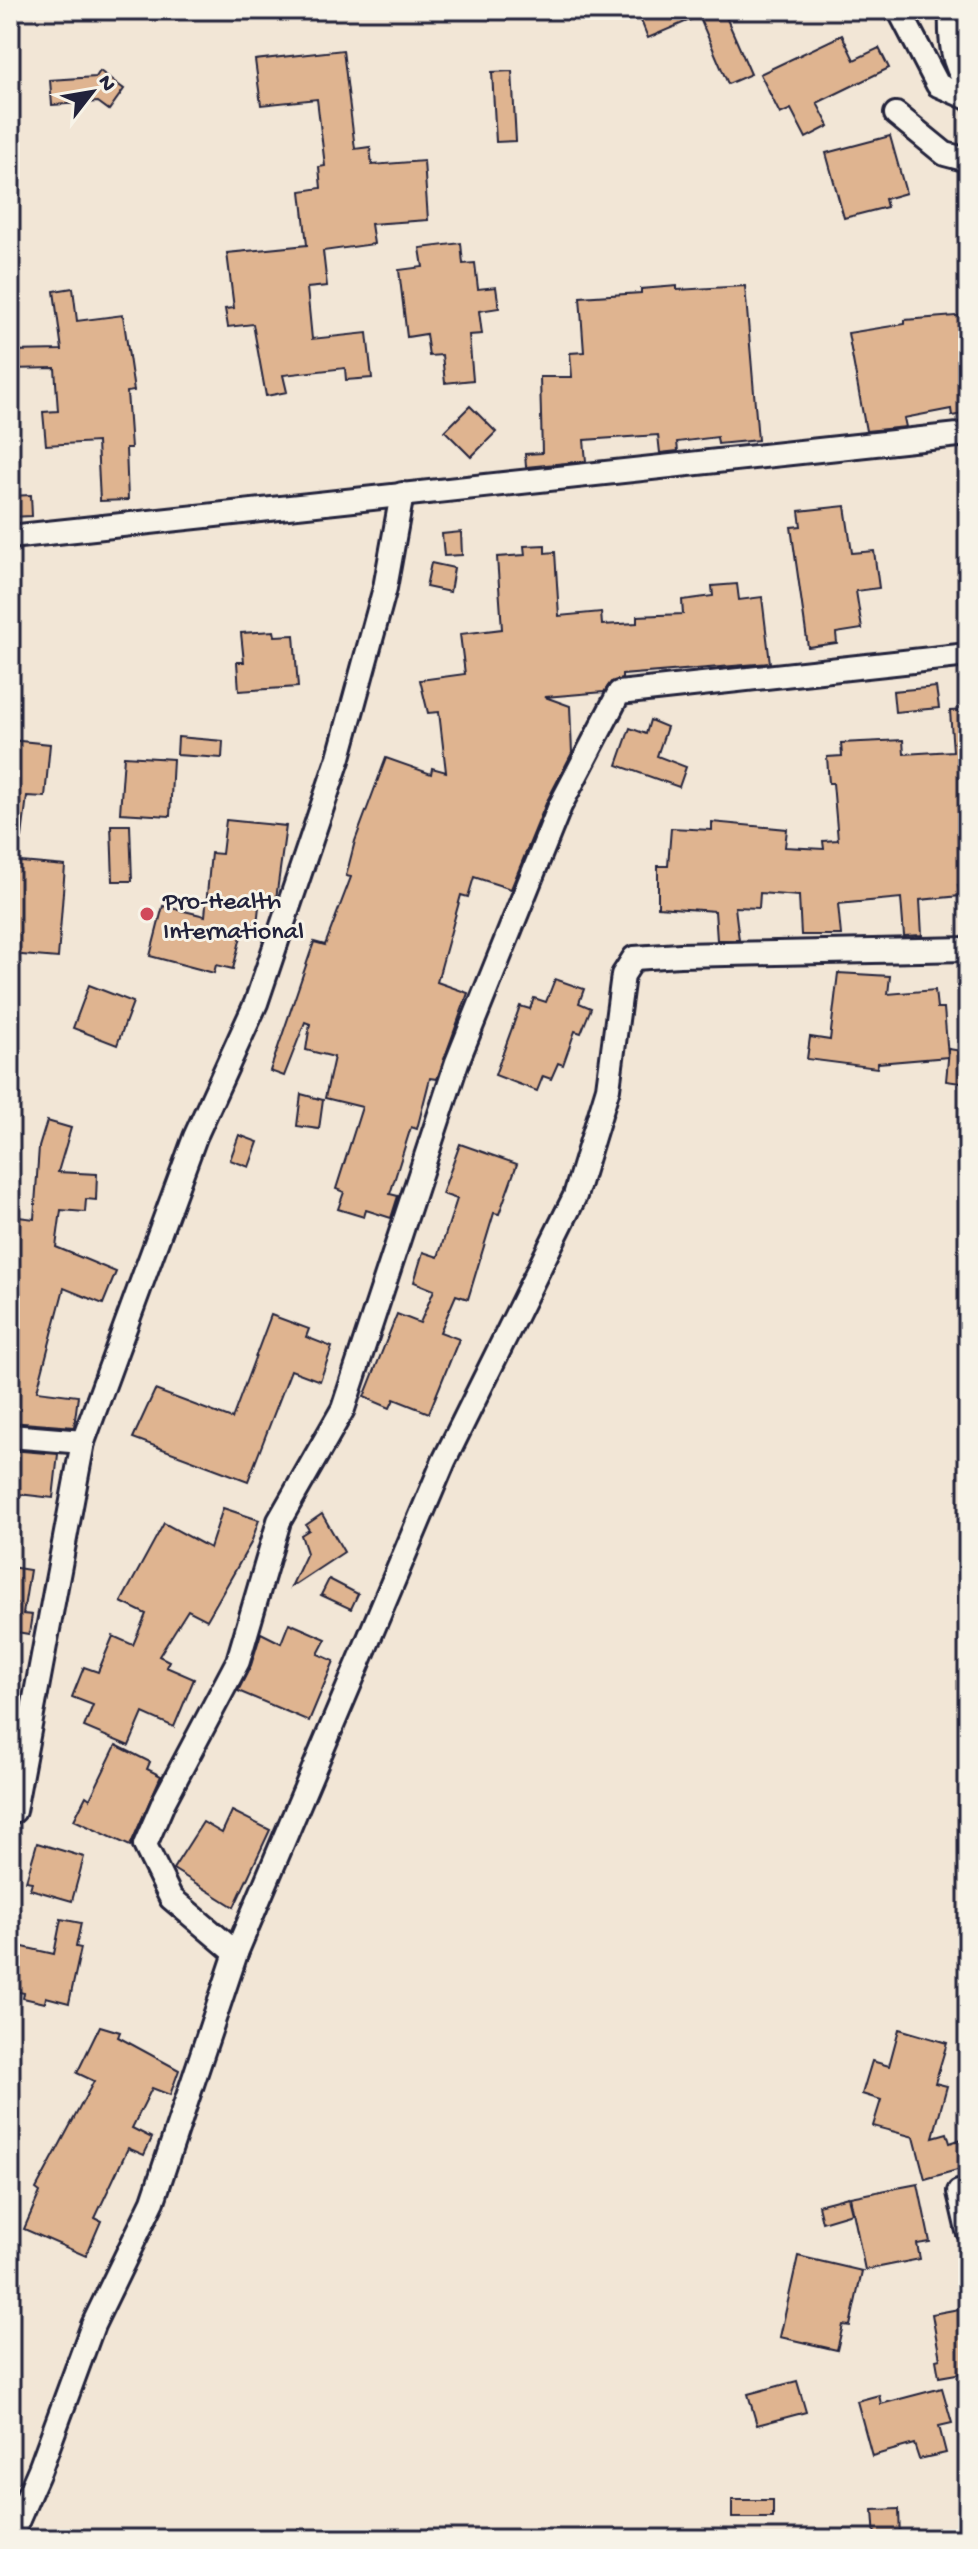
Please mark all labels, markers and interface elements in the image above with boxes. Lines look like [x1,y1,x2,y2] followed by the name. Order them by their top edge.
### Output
[52,52,132,132] north arrow
[91,71,121,97] text: N
[162,888,304,949] place label: Pro-Health International
[138,905,156,923] marker: Pro-Health International

